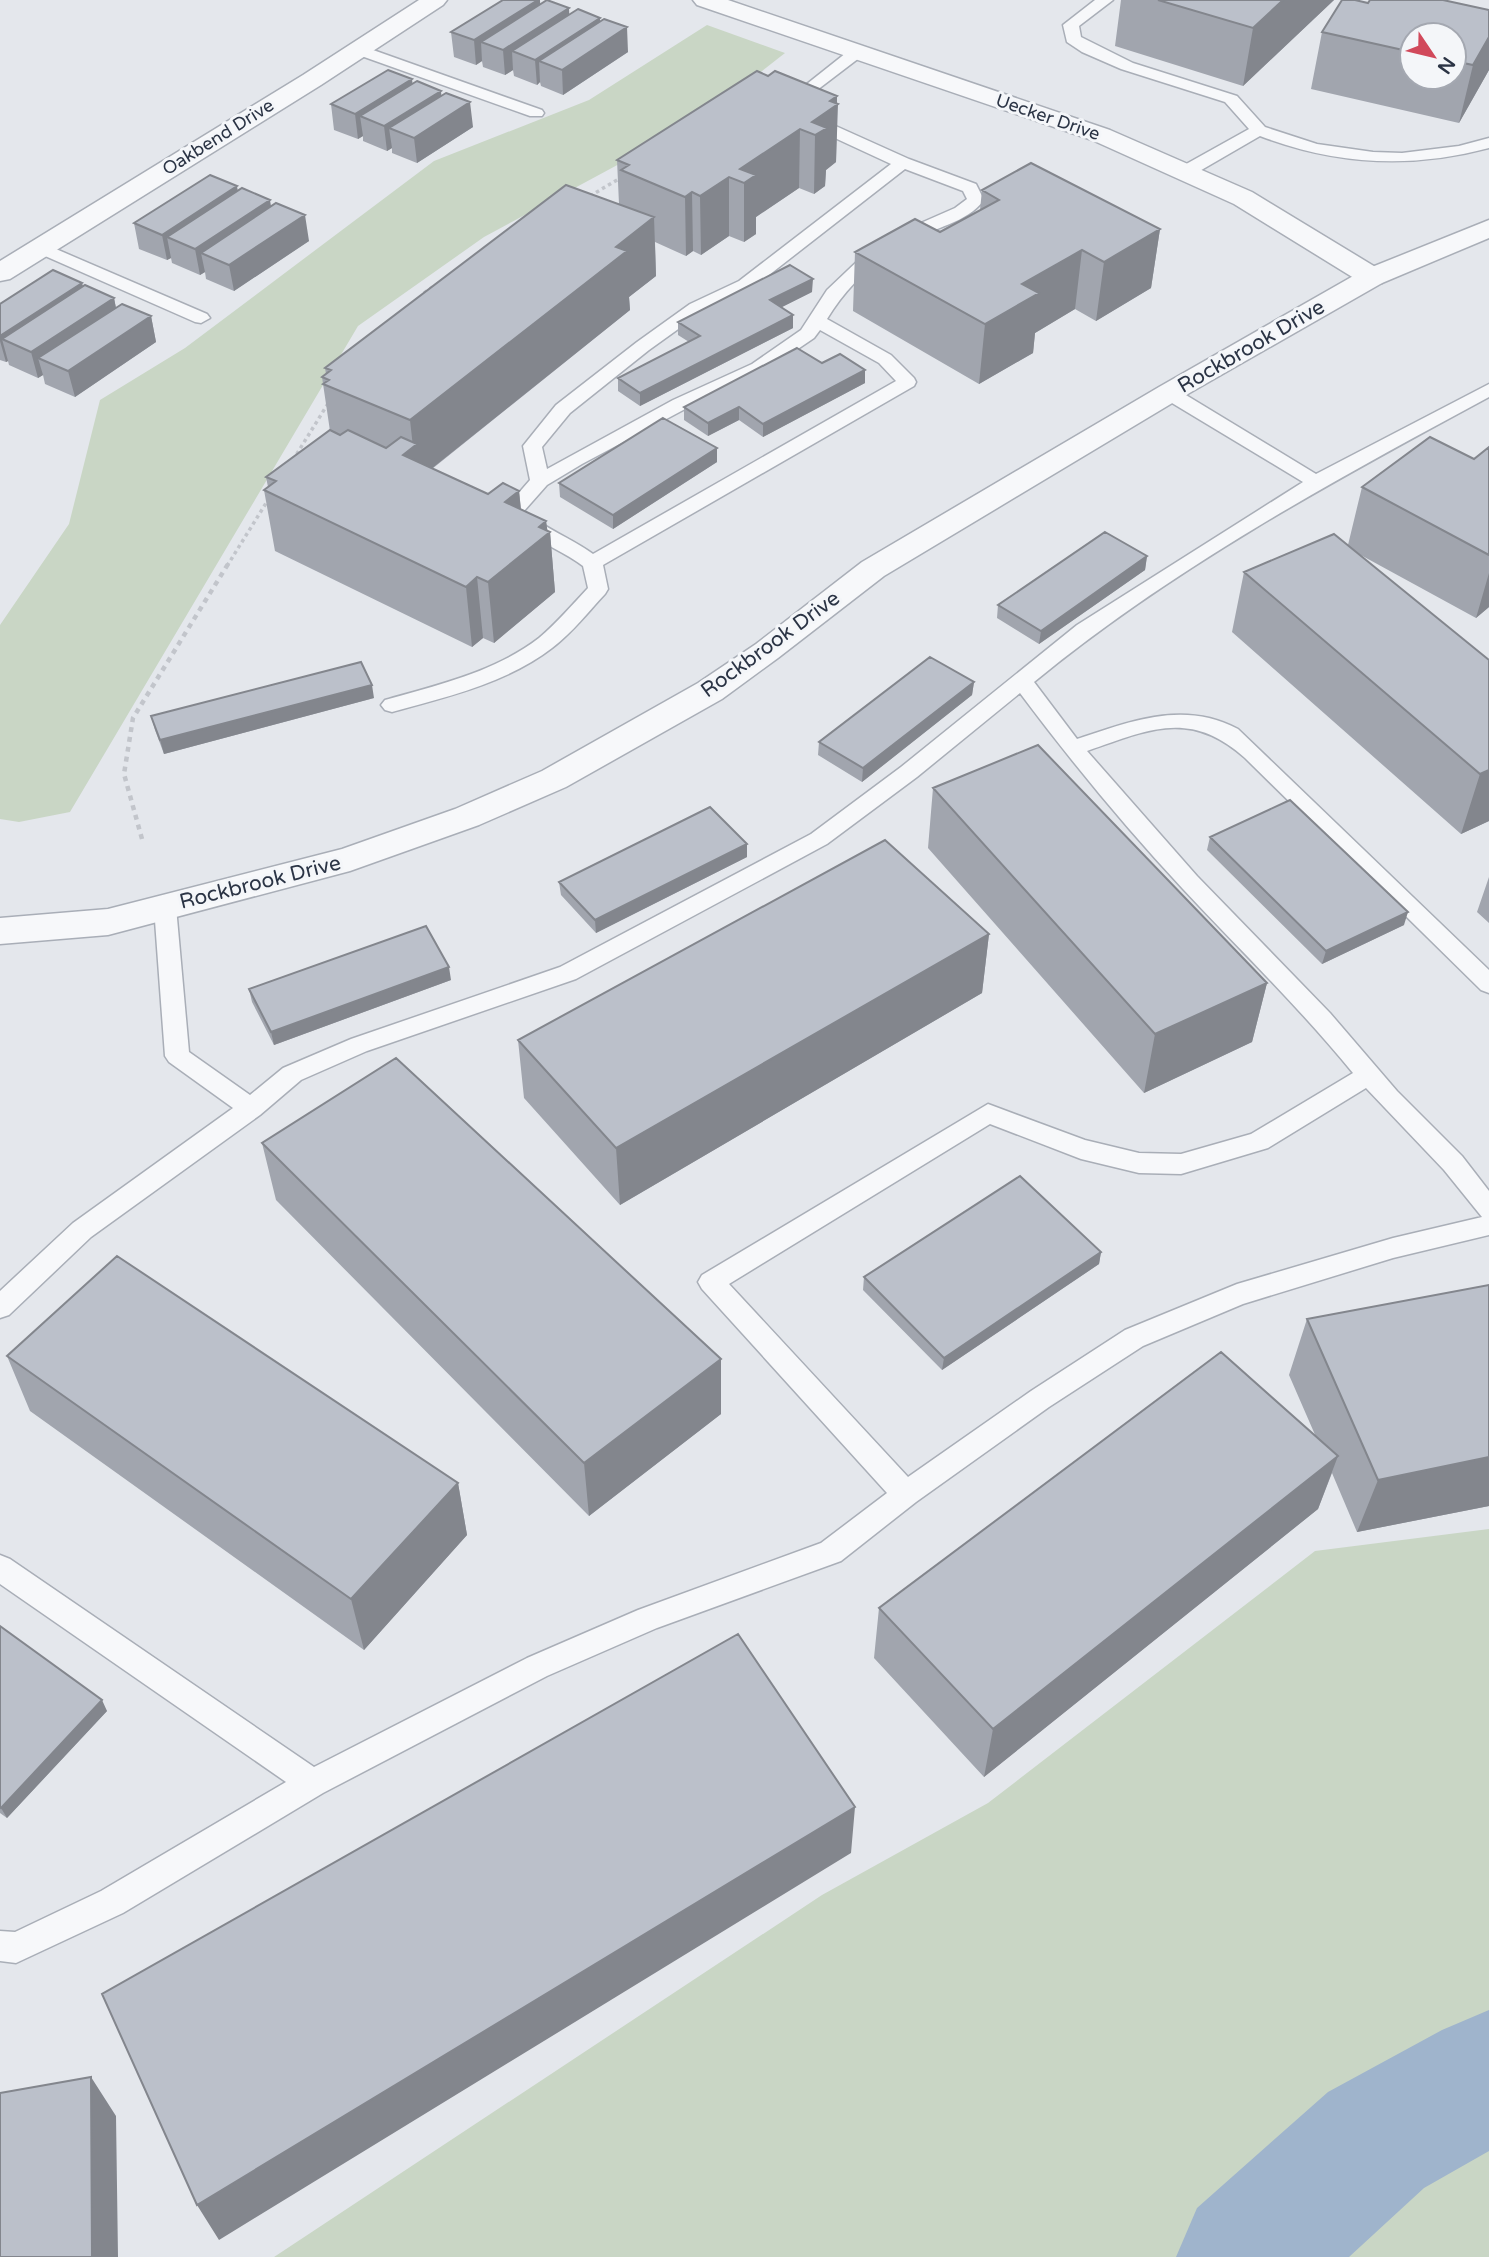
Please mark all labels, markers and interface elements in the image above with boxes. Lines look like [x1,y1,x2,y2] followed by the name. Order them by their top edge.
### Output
[1398,21,1468,91] north arrow
[1433,53,1459,78] text: N
[993,89,1103,145] street label: Uecker Drive
[158,94,278,180] street label: Oakbend Drive
[1173,294,1329,399] street label: Rockbrook Drive
[696,586,845,703] street label: Rockbrook Drive
[177,850,344,915] street label: Rockbrook Drive

